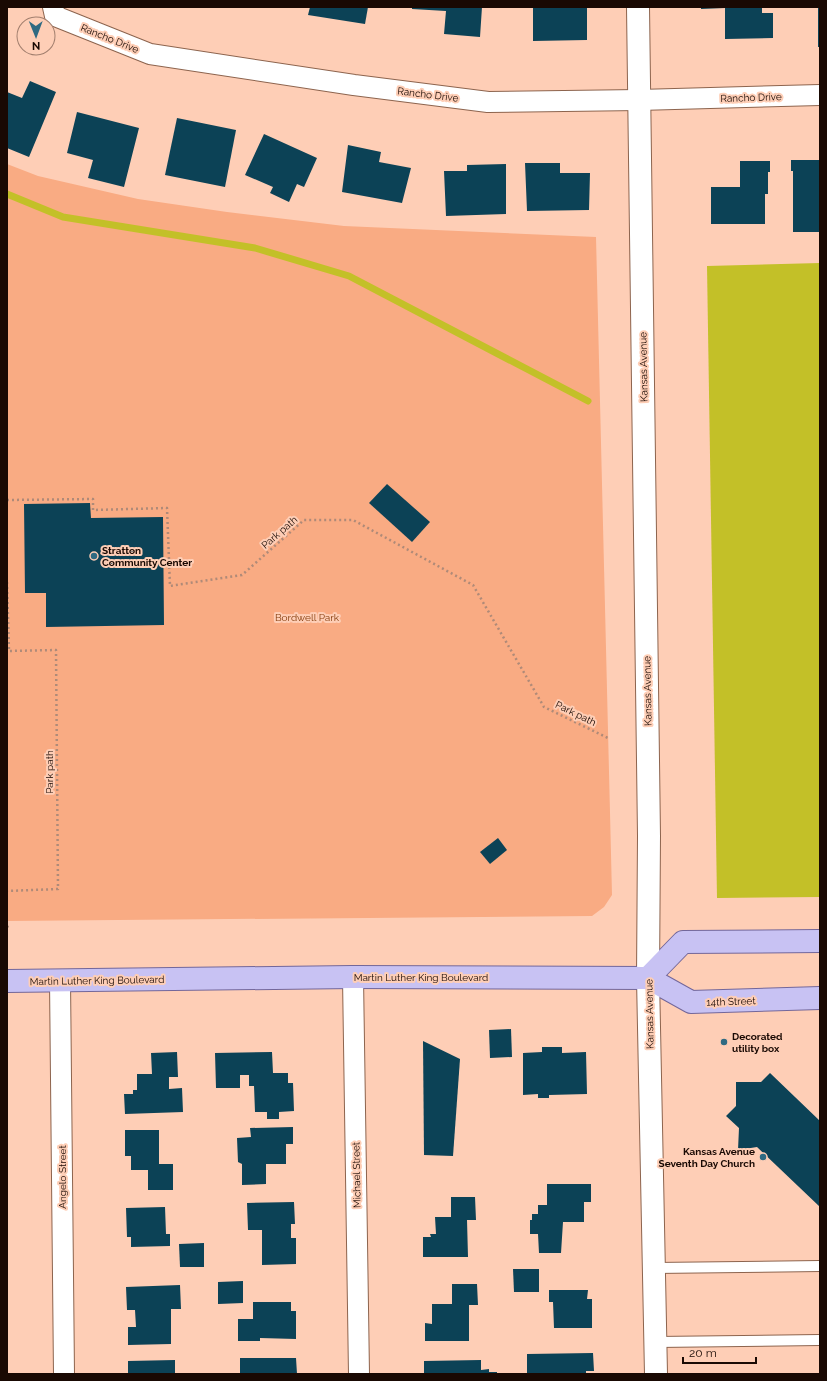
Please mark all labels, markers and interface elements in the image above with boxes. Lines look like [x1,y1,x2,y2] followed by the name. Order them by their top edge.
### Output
[16,16,56,56] north arrow
[79,22,140,55] street label: Rancho Drive
[32,39,40,52] text: N
[397,85,459,104] street label: Rancho Drive
[720,91,782,104] street label: Rancho Drive
[637,332,650,402] street label: Kansas Avenue
[259,514,300,551] street label: Park path
[102,545,192,568] place label: Stratton Community Center
[89,551,99,561] marker: Stratton Community Center
[275,612,340,623] park label: Bordwell Park
[641,656,654,726] street label: Kansas Avenue
[554,699,598,728] street label: Park path
[44,750,55,794] street label: Park path
[354,972,488,983] street label: Martin Luther King Boulevard
[30,974,164,987] street label: Martin Luther King Boulevard
[643,979,656,1049] street label: Kansas Avenue
[706,995,756,1008] street label: 14th Street
[732,1031,783,1054] place label: Decorated utility box
[719,1037,729,1047] marker: Decorated utility box
[350,1141,363,1208] street label: Michael Street
[57,1145,68,1209] street label: Angelo Street
[659,1146,755,1169] place label: Kansas Avenue Seventh Day Church
[758,1152,768,1162] marker: Kansas Avenue Seventh Day Church
[683,1339,756,1365] scale bar
[689,1346,717,1360] text: 20 m

